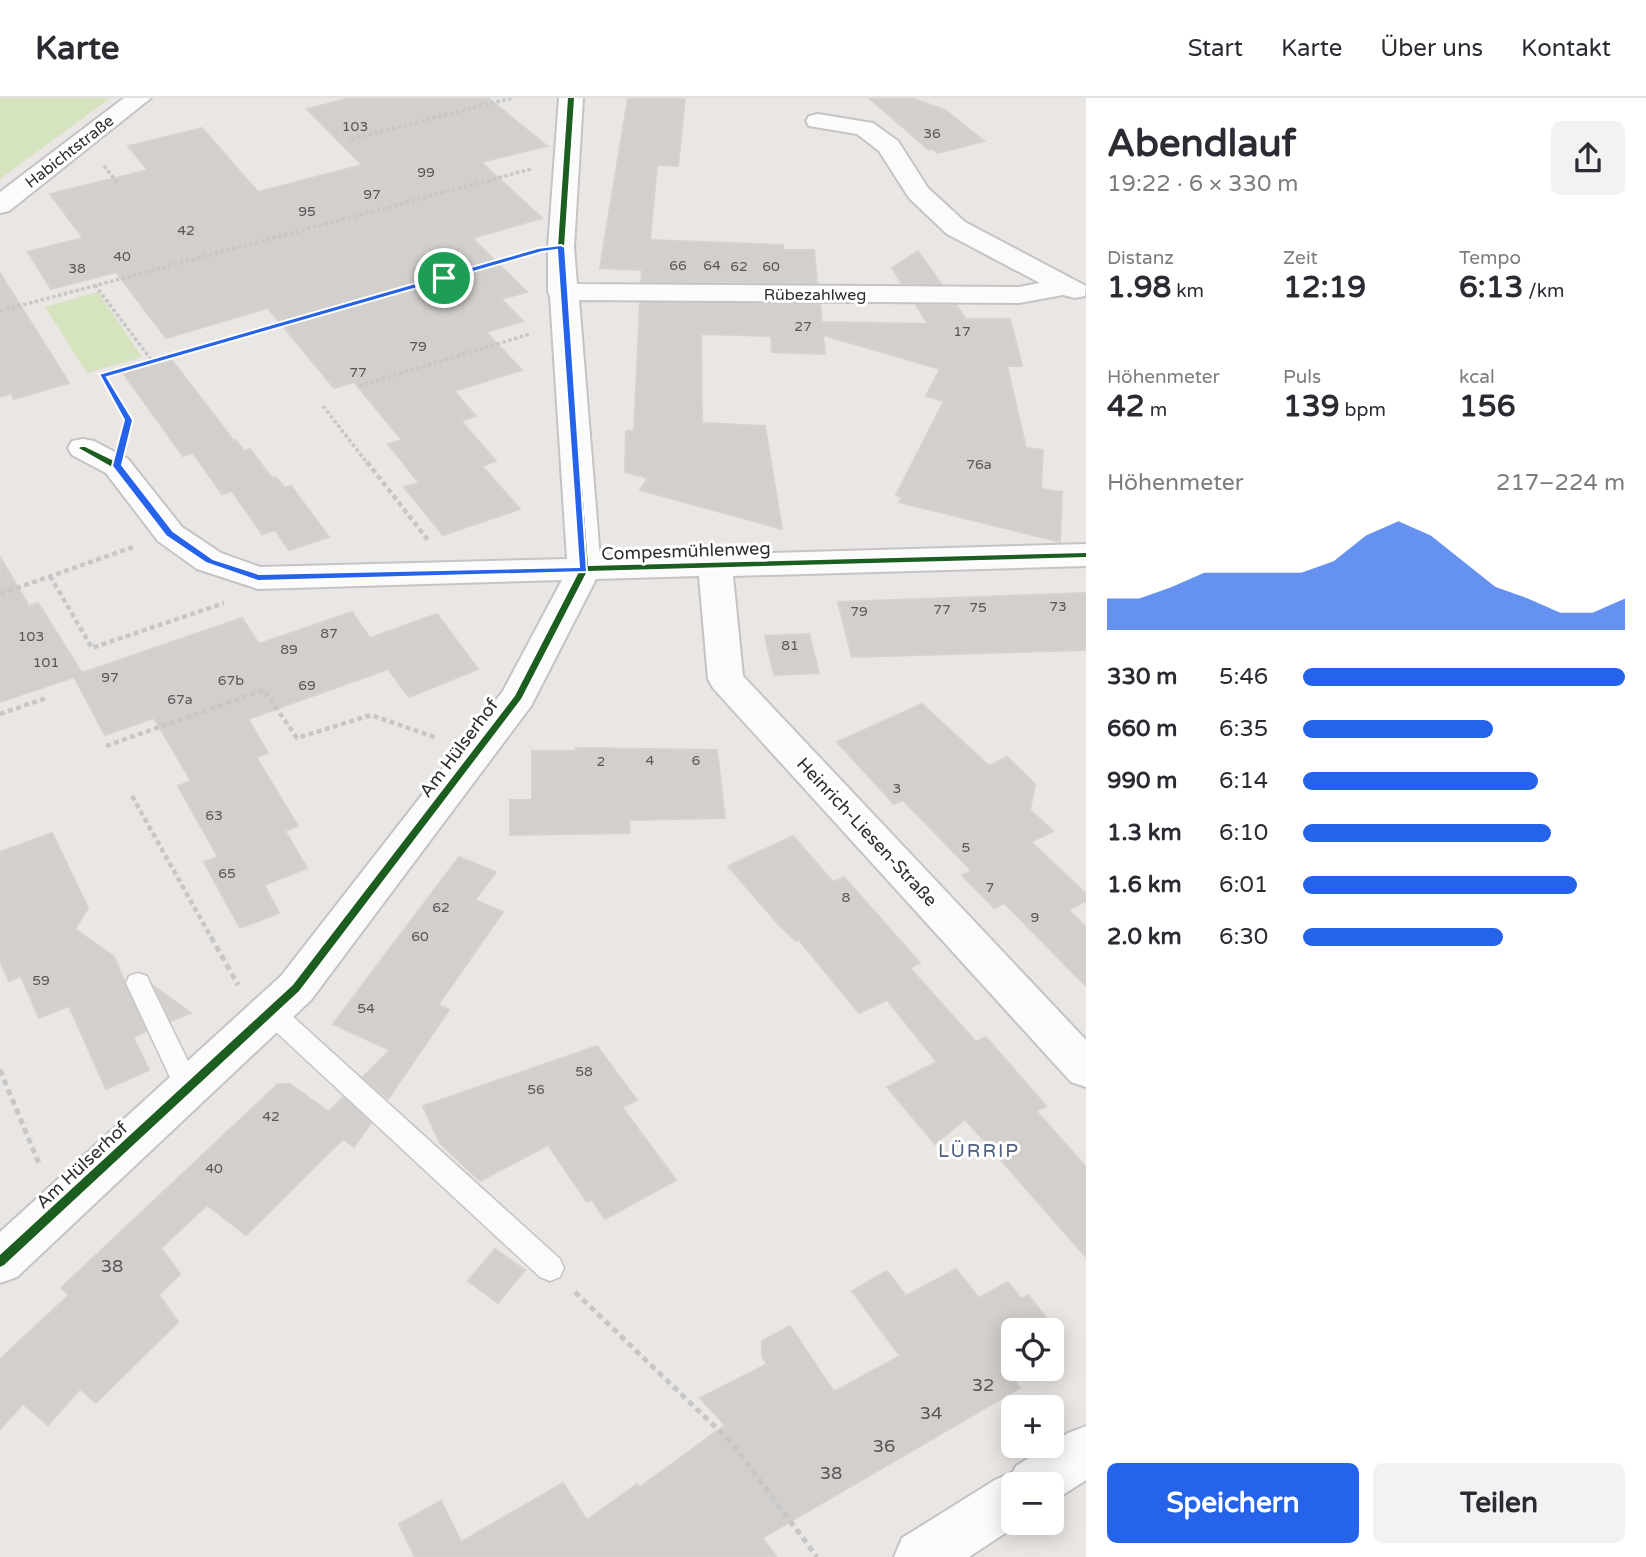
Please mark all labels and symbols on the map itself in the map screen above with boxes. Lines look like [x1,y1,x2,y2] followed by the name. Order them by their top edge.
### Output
[21,111,118,193] street label: Habichtstraße
[342,118,368,135] house number: 103
[923,125,941,142] house number: 36
[417,164,435,181] house number: 99
[363,186,381,203] house number: 97
[298,203,316,220] house number: 95
[177,222,195,239] house number: 42
[113,248,131,265] house number: 40
[414,248,474,308] pin
[669,257,687,274] house number: 66
[703,257,721,274] house number: 64
[730,258,748,275] house number: 62
[762,258,780,275] house number: 60
[68,260,86,277] house number: 38
[764,285,866,305] street label: Rübezahlweg
[794,318,812,335] house number: 27
[953,323,971,340] house number: 17
[409,338,427,355] house number: 79
[349,364,367,381] house number: 77
[966,456,992,473] house number: 76a
[601,537,771,565] street label: Compesmühlenweg
[1049,598,1067,615] house number: 73
[969,599,987,616] house number: 75
[933,601,951,618] house number: 77
[850,603,868,620] house number: 79
[320,625,338,642] house number: 87
[18,628,44,645] house number: 103
[781,637,799,654] house number: 81
[280,641,298,658] house number: 89
[33,654,59,671] house number: 101
[101,669,119,686] house number: 97
[218,672,244,689] house number: 67b
[298,677,316,694] house number: 69
[167,691,193,708] house number: 67a
[415,694,503,802] street label: Am Hülserhof
[646,752,655,769] house number: 4
[692,752,701,769] house number: 6
[597,753,605,770] house number: 2
[792,753,942,911] street label: Heinrich-Liesen-Straße
[893,780,901,797] house number: 3
[205,807,223,824] house number: 63
[962,839,970,856] house number: 5
[218,865,236,882] house number: 65
[986,879,994,896] house number: 7
[842,889,851,906] house number: 8
[432,899,450,916] house number: 62
[1031,909,1039,926] house number: 9
[411,928,429,945] house number: 60
[32,972,50,989] house number: 59
[357,1000,375,1017] house number: 54
[575,1063,593,1080] house number: 58
[527,1081,545,1098] house number: 56
[262,1108,280,1125] house number: 42
[31,1117,133,1213] street label: Am Hülserhof
[938,1140,1020,1162] district label: LÜRRIP
[205,1160,223,1177] house number: 40
[101,1255,123,1277] house number: 38
[972,1374,994,1396] house number: 32
[920,1402,942,1424] house number: 34
[873,1435,895,1457] house number: 36
[820,1462,842,1484] house number: 38

